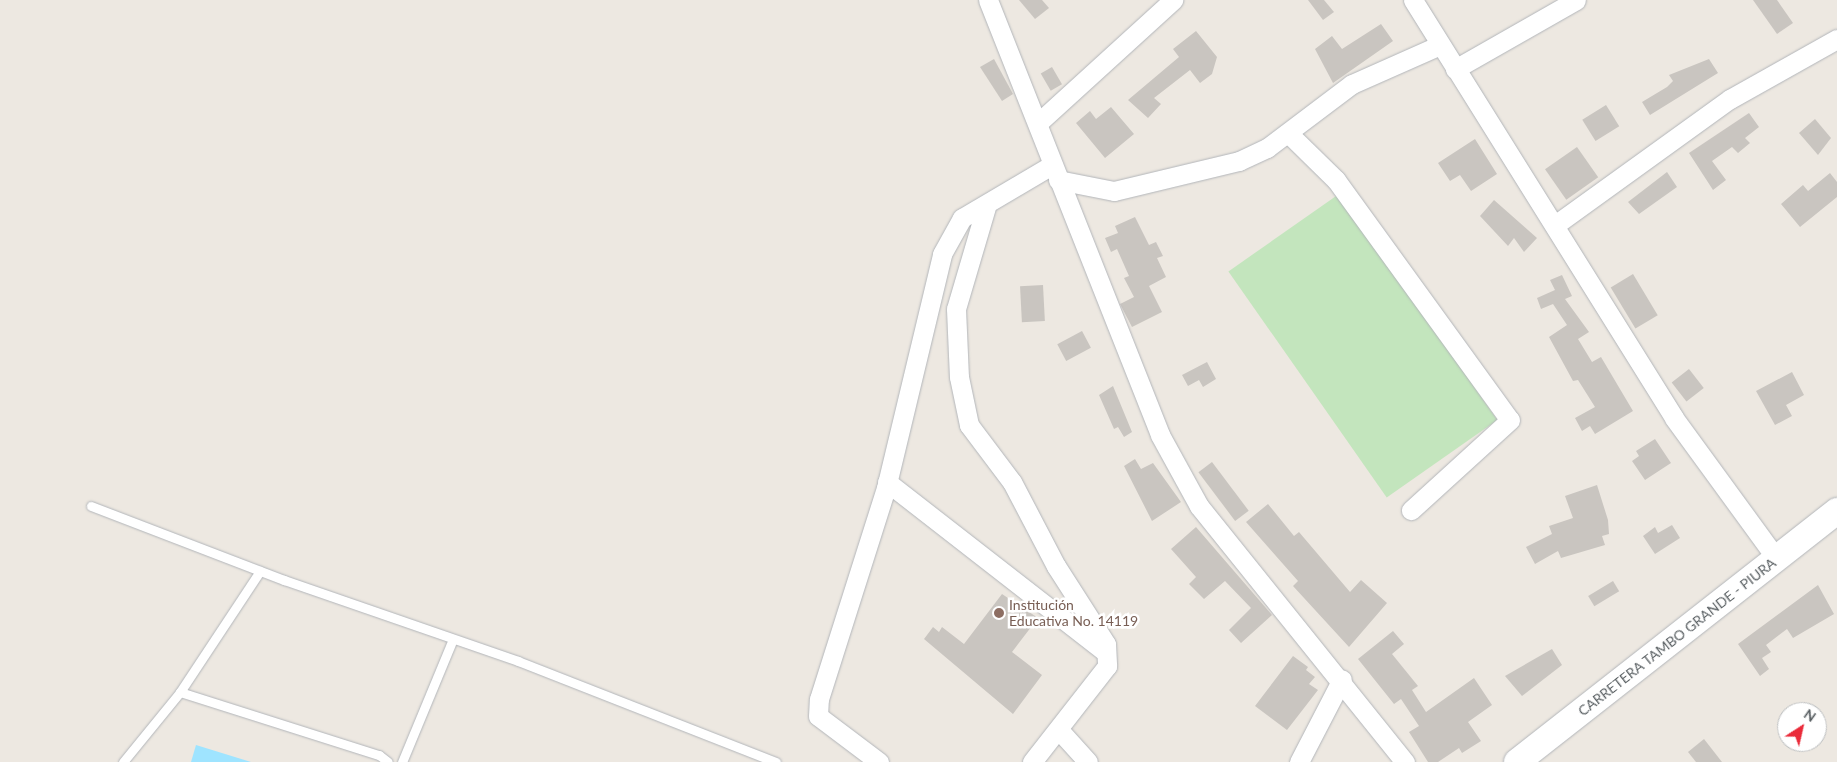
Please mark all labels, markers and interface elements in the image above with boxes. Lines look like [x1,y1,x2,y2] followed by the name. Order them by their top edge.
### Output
[1574,554,1780,720] street label: CARRETERA TAMBO GRANDE - PIURA
[1009,597,1138,630] place label: Institución Educativa No. 14119
[993,607,1005,619] marker: Institución Educativa No. 14119
[1777,702,1827,752] north arrow
[1801,705,1820,725] text: N

